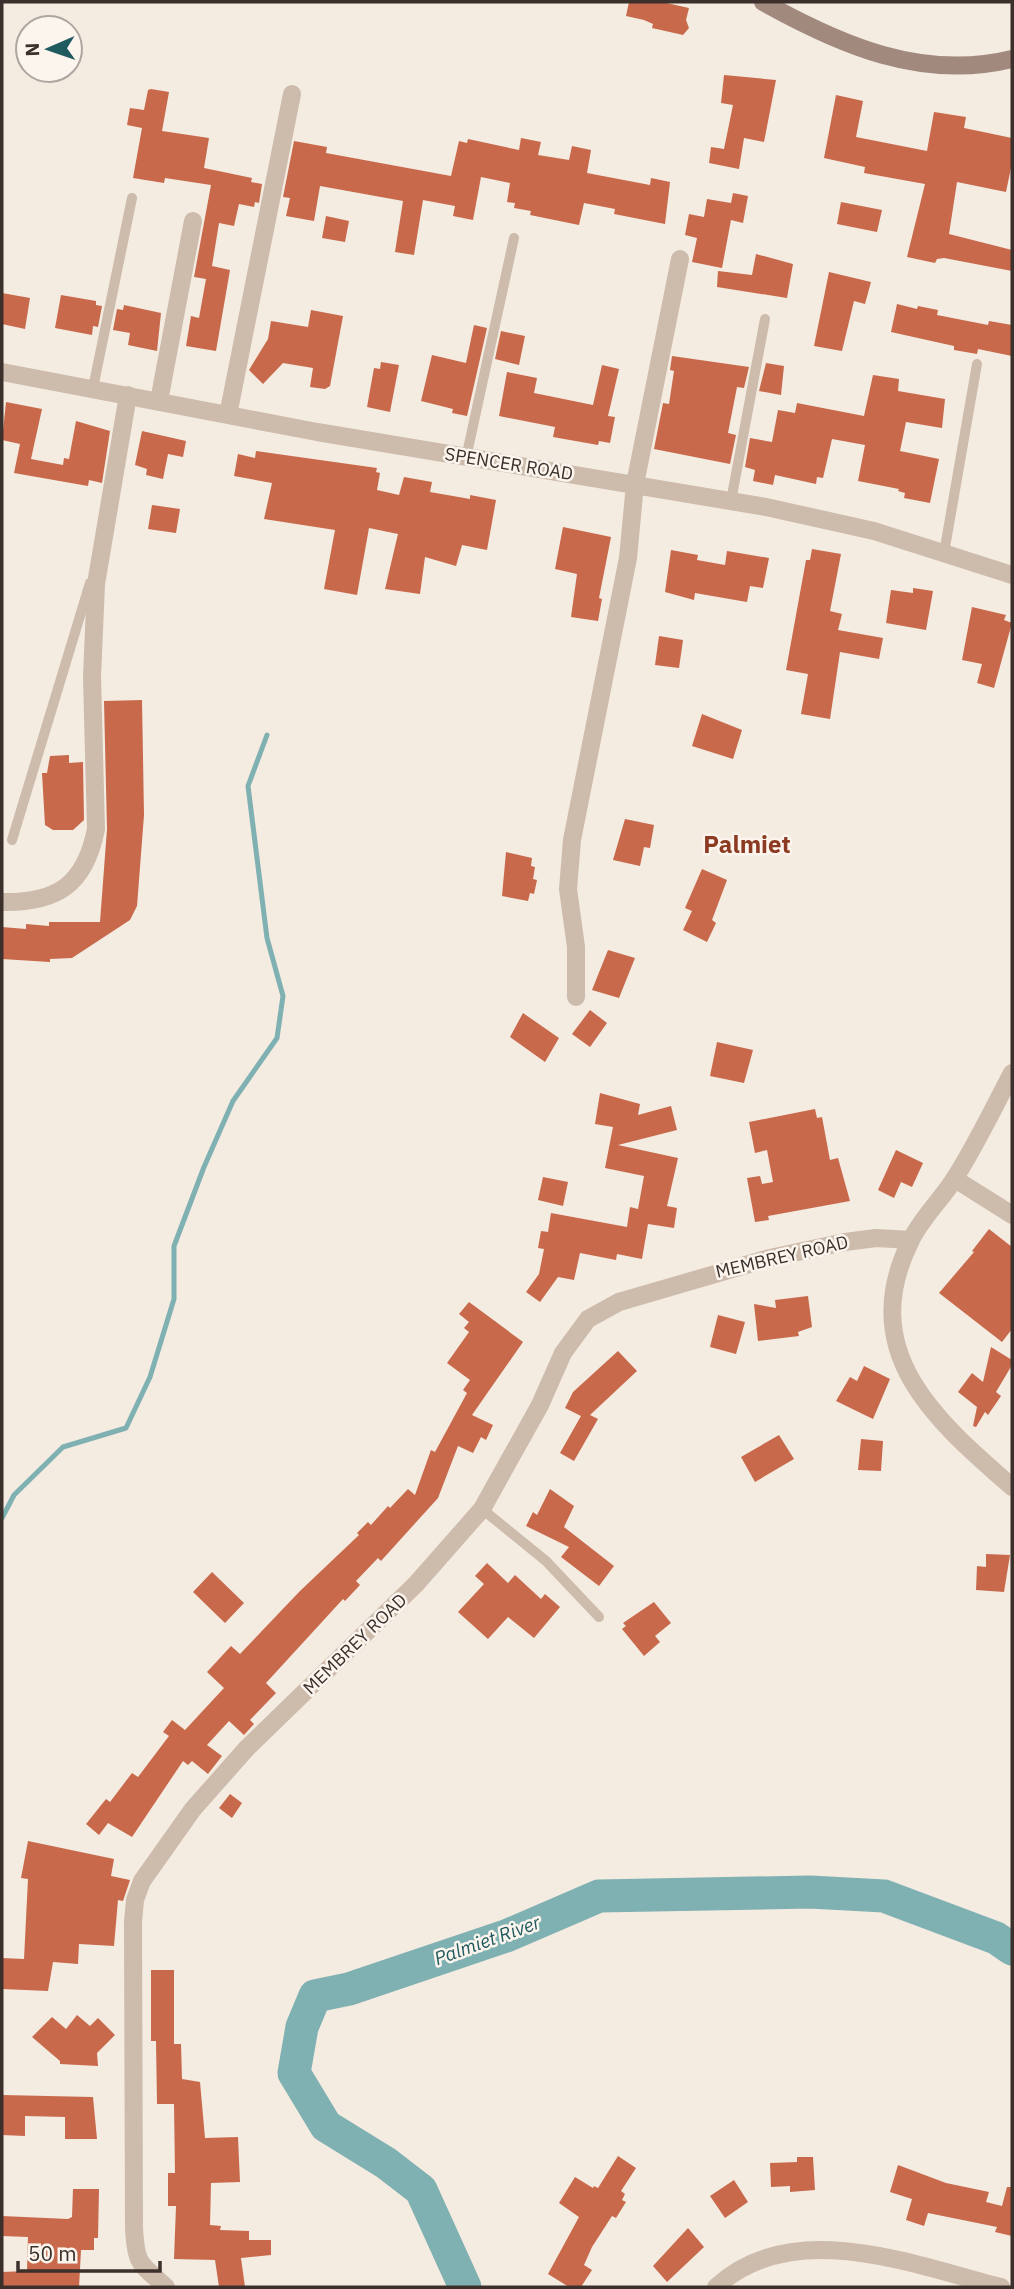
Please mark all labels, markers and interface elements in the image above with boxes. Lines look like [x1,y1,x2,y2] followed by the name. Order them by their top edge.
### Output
[14,14,84,84] north arrow
[20,42,44,57] text: N
[443,442,575,485] street label: SPENCER ROAD
[703,828,791,860] district label: Palmiet
[713,1230,850,1283] street label: MEMBREY ROAD
[298,1588,411,1699] street label: MEMBREY ROAD
[431,1909,544,1970] water label: Palmiet River
[18,2230,159,2274] scale bar
[28,2239,77,2267] text: 50 m

